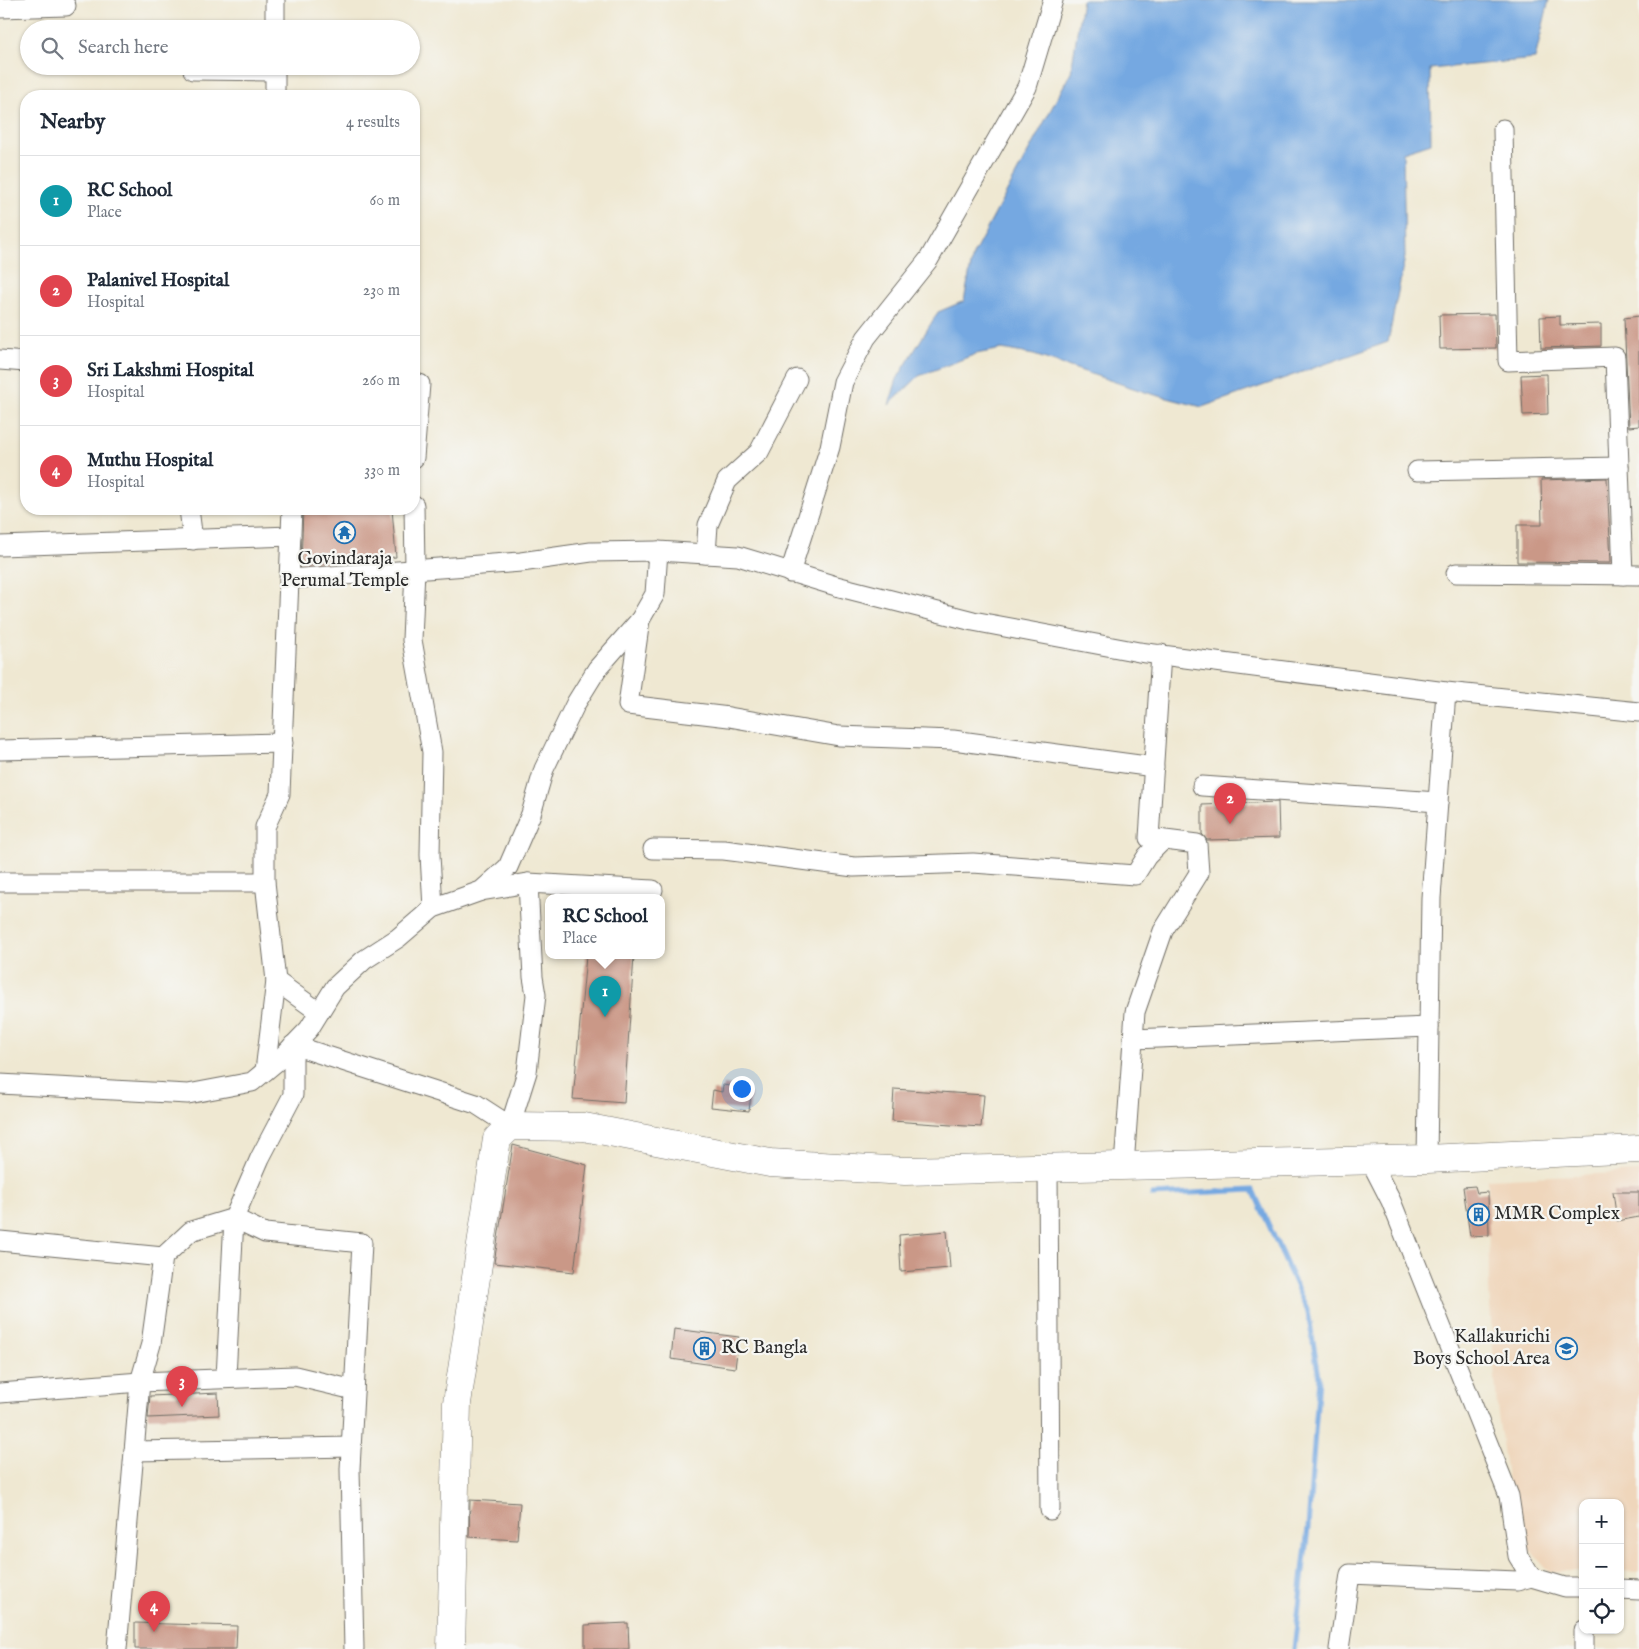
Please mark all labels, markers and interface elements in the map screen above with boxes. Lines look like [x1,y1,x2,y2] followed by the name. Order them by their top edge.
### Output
[20,20,420,75] search box
[38,34,66,62] icon: search
[78,36,169,60] text: Search here
[40,109,105,136] text: Nearby
[346,113,400,133] text: 4 results
[87,179,172,203] text: RC School
[53,191,59,211] text: 1
[370,191,400,211] text: 60 m
[87,203,122,223] text: Place
[87,269,229,293] text: Palanivel Hospital
[52,281,60,301] text: 2
[363,281,400,301] text: 230 m
[87,293,144,313] text: Hospital
[87,359,254,383] text: Sri Lakshmi Hospital
[53,371,59,391] text: 3
[362,371,400,391] text: 260 m
[87,383,144,403] text: Hospital
[87,449,213,473] text: Muthu Hospital
[52,461,60,481] text: 4
[364,461,400,481] text: 330 m
[87,473,144,493] text: Hospital
[333,521,357,545] temple icon: Govindaraja Perumal Temple
[281,547,409,593] place label: Govindaraja Perumal Temple
[1214,783,1246,824] pin: 2
[545,894,665,959] popup
[562,905,648,929] text: RC School
[562,929,597,949] text: Place
[589,976,621,1017] pin: 1
[729,1076,755,1102] your location
[1466,1202,1490,1226] building icon: MMR Complex
[1494,1202,1620,1226] place label: MMR Complex
[1413,1325,1551,1371] place label: Kallakurichi Boys School Area
[693,1336,717,1360] building icon: RC Bangla
[721,1336,808,1360] place label: RC Bangla
[1554,1336,1578,1360] school or university icon: Kallakurichi Boys School Area
[166,1366,198,1407] pin: 3
[1579,1499,1624,1634] map controls
[1579,1499,1624,1544] button: +
[1579,1544,1624,1589] button: −
[1579,1589,1624,1634] button: locate
[138,1591,170,1632] pin: 4

